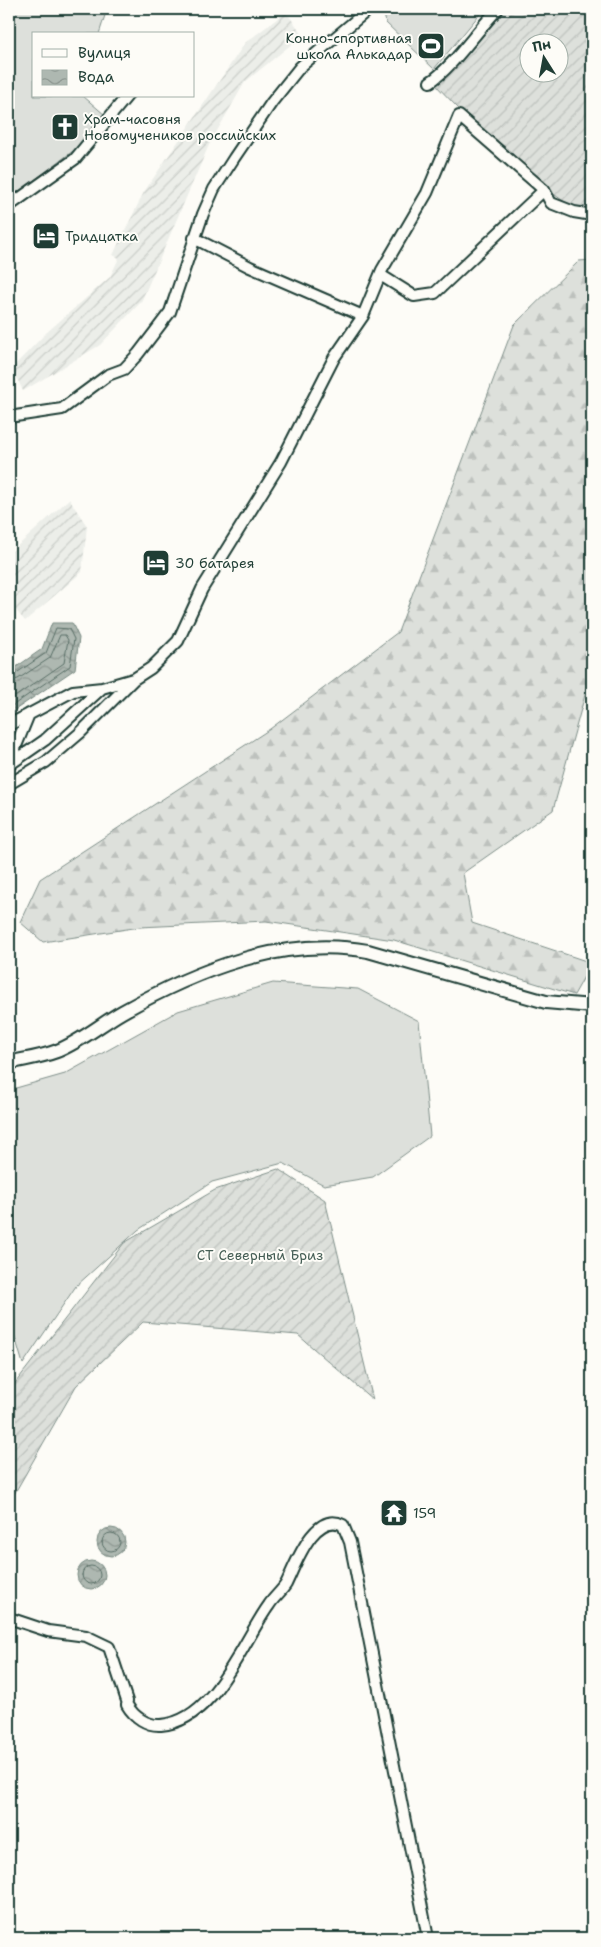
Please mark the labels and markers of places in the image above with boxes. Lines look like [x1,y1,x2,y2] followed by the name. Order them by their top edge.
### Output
[286,29,412,63] place label: Конно-спортивная школа Алькадар
[416,31,446,61] sports icon: Конно-спортивная школа Алькадар
[84,110,276,144] place label: Храм-часовня Новомучеников российских
[50,112,80,142] church icon: Храм-часовня Новомучеников российских
[31,221,61,251] hotel icon: Тридцатка
[65,227,138,245] place label: Тридцатка
[141,548,171,578] hotel icon: 30 батарея
[175,554,254,572] place label: 30 батарея
[379,1498,409,1528] temple icon: 159
[413,1504,436,1522] place label: 159

